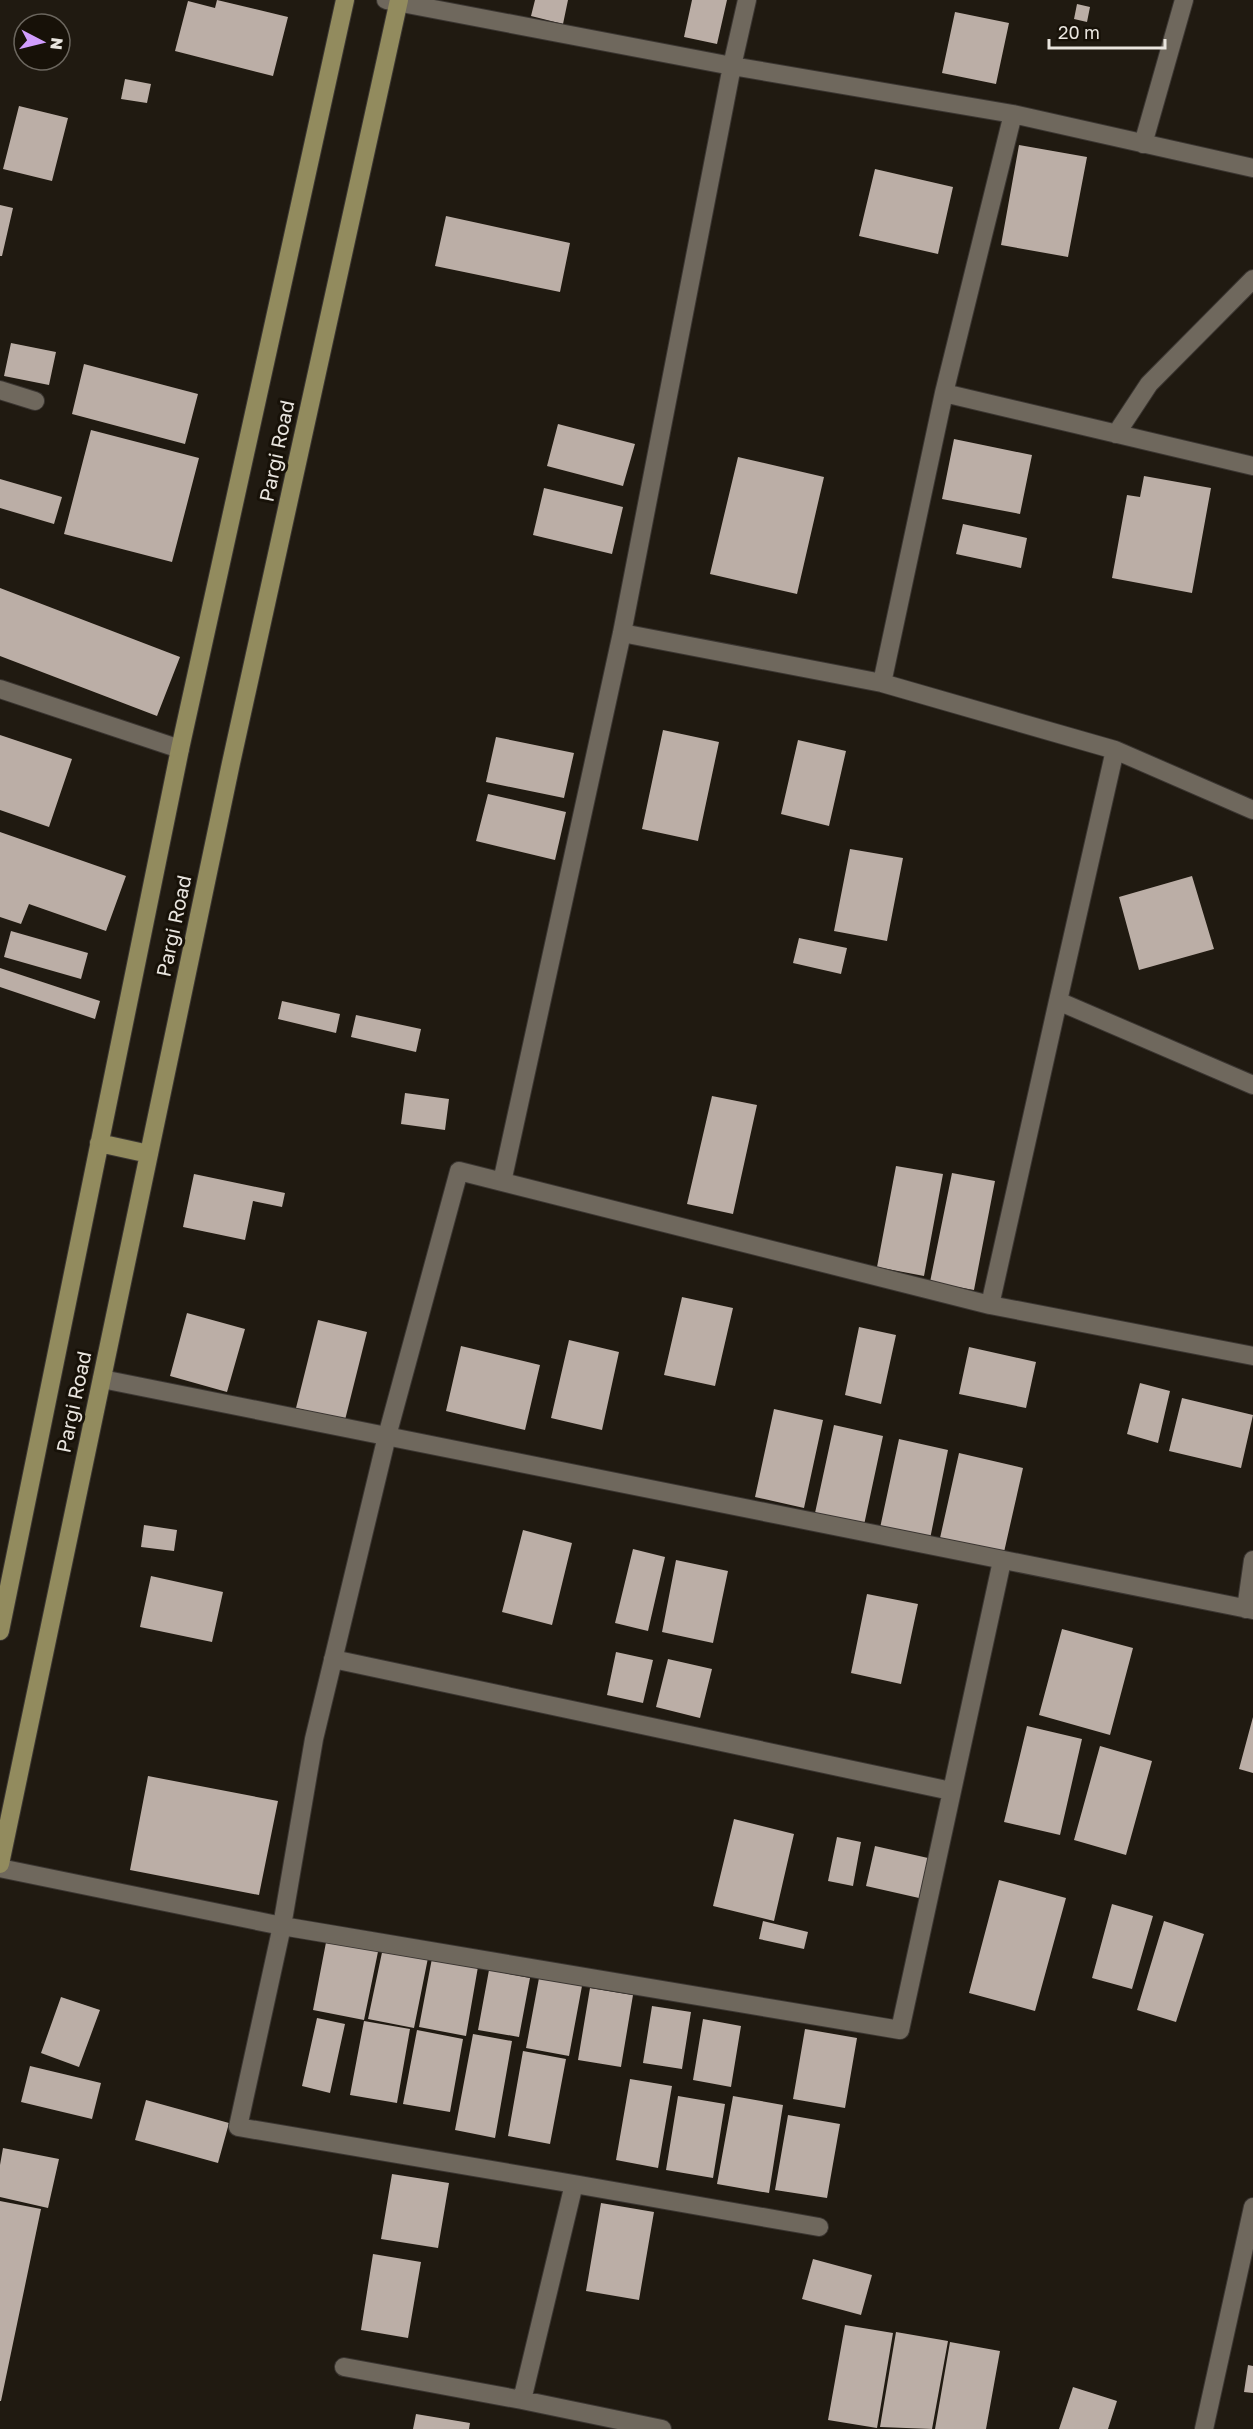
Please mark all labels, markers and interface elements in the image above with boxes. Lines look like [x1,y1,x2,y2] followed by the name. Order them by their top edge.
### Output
[12,12,72,72] north arrow
[1049,12,1164,50] scale bar
[1058,21,1100,43] text: 20 m
[46,37,68,51] text: N
[254,398,299,504] street label: Pargi Road
[151,873,196,979] street label: Pargi Road
[51,1349,96,1455] street label: Pargi Road

